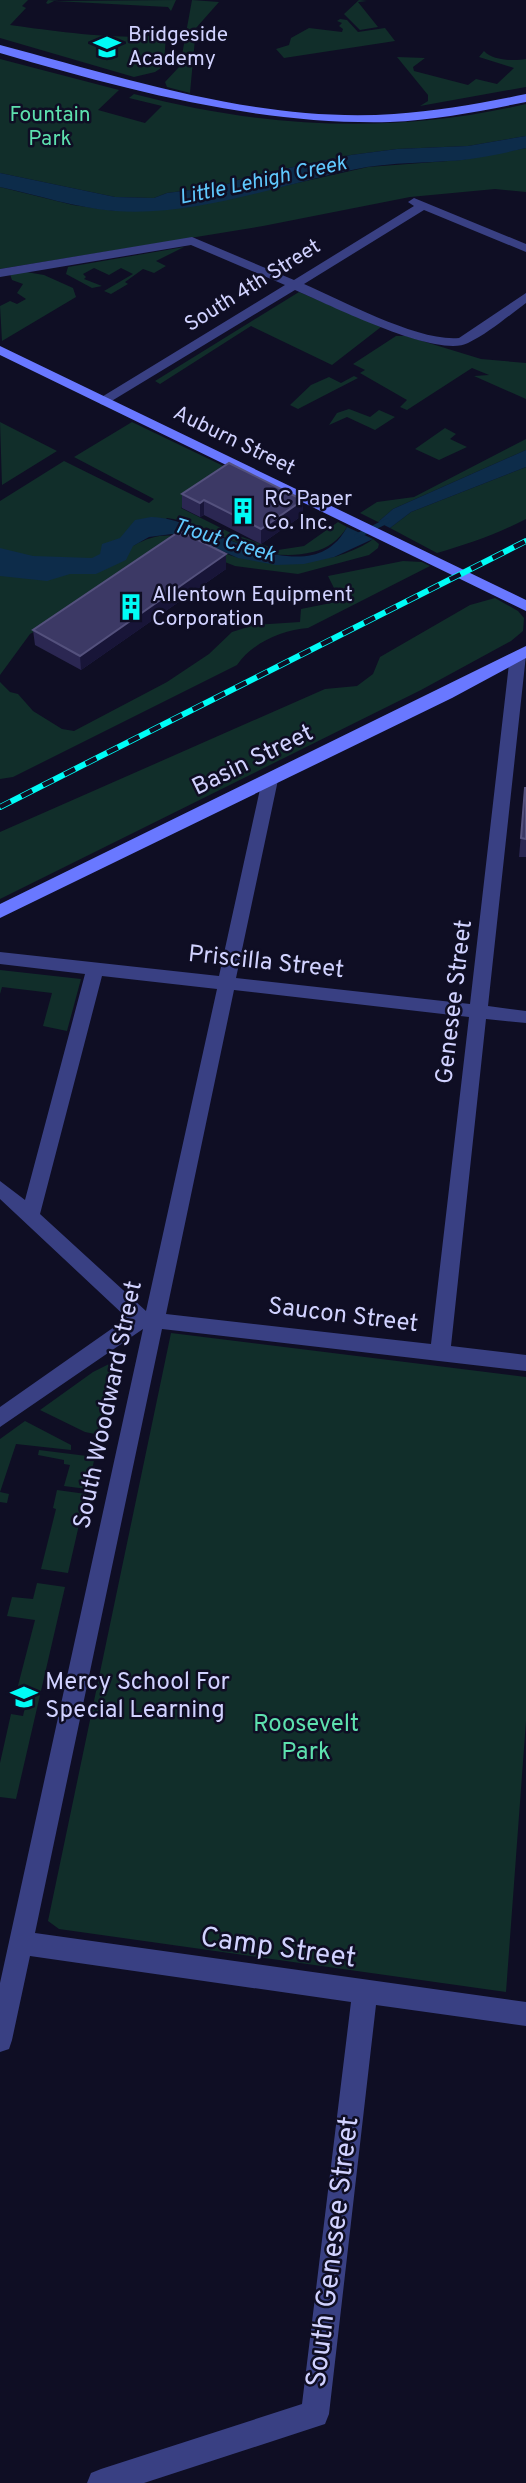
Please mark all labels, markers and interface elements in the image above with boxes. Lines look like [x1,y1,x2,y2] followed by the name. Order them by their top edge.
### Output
[128,22,228,73] place label: Bridgeside Academy
[92,32,122,62] school or university icon: Bridgeside Academy
[9,102,91,153] park label: Fountain Park
[177,150,350,212] water label: Little Lehigh Creek
[180,233,326,339] street label: South 4th Street
[169,400,299,482] street label: Auburn Street
[264,486,352,537] place label: RC Paper Co. Inc.
[228,496,258,526] building icon: RC Paper Co. Inc.
[170,513,279,569] water label: Trout Creek
[152,582,353,633] place label: Allentown Equipment Corporation
[116,592,146,622] building icon: Allentown Equipment Corporation
[187,719,319,803] street label: Basin Street
[430,918,480,1086] street label: Genesee Street
[187,940,345,986] street label: Priscilla Street
[68,1278,150,1532] street label: South Woodward Street
[266,1292,420,1340] street label: Saucon Street
[45,1668,230,1726] place label: Mercy School For Special Learning
[9,1682,39,1712] school or university icon: Mercy School For Special Learning
[253,1710,359,1768] park label: Roosevelt Park
[198,1920,358,1978] street label: Camp Street
[300,2114,368,2390] street label: South Genesee Street

